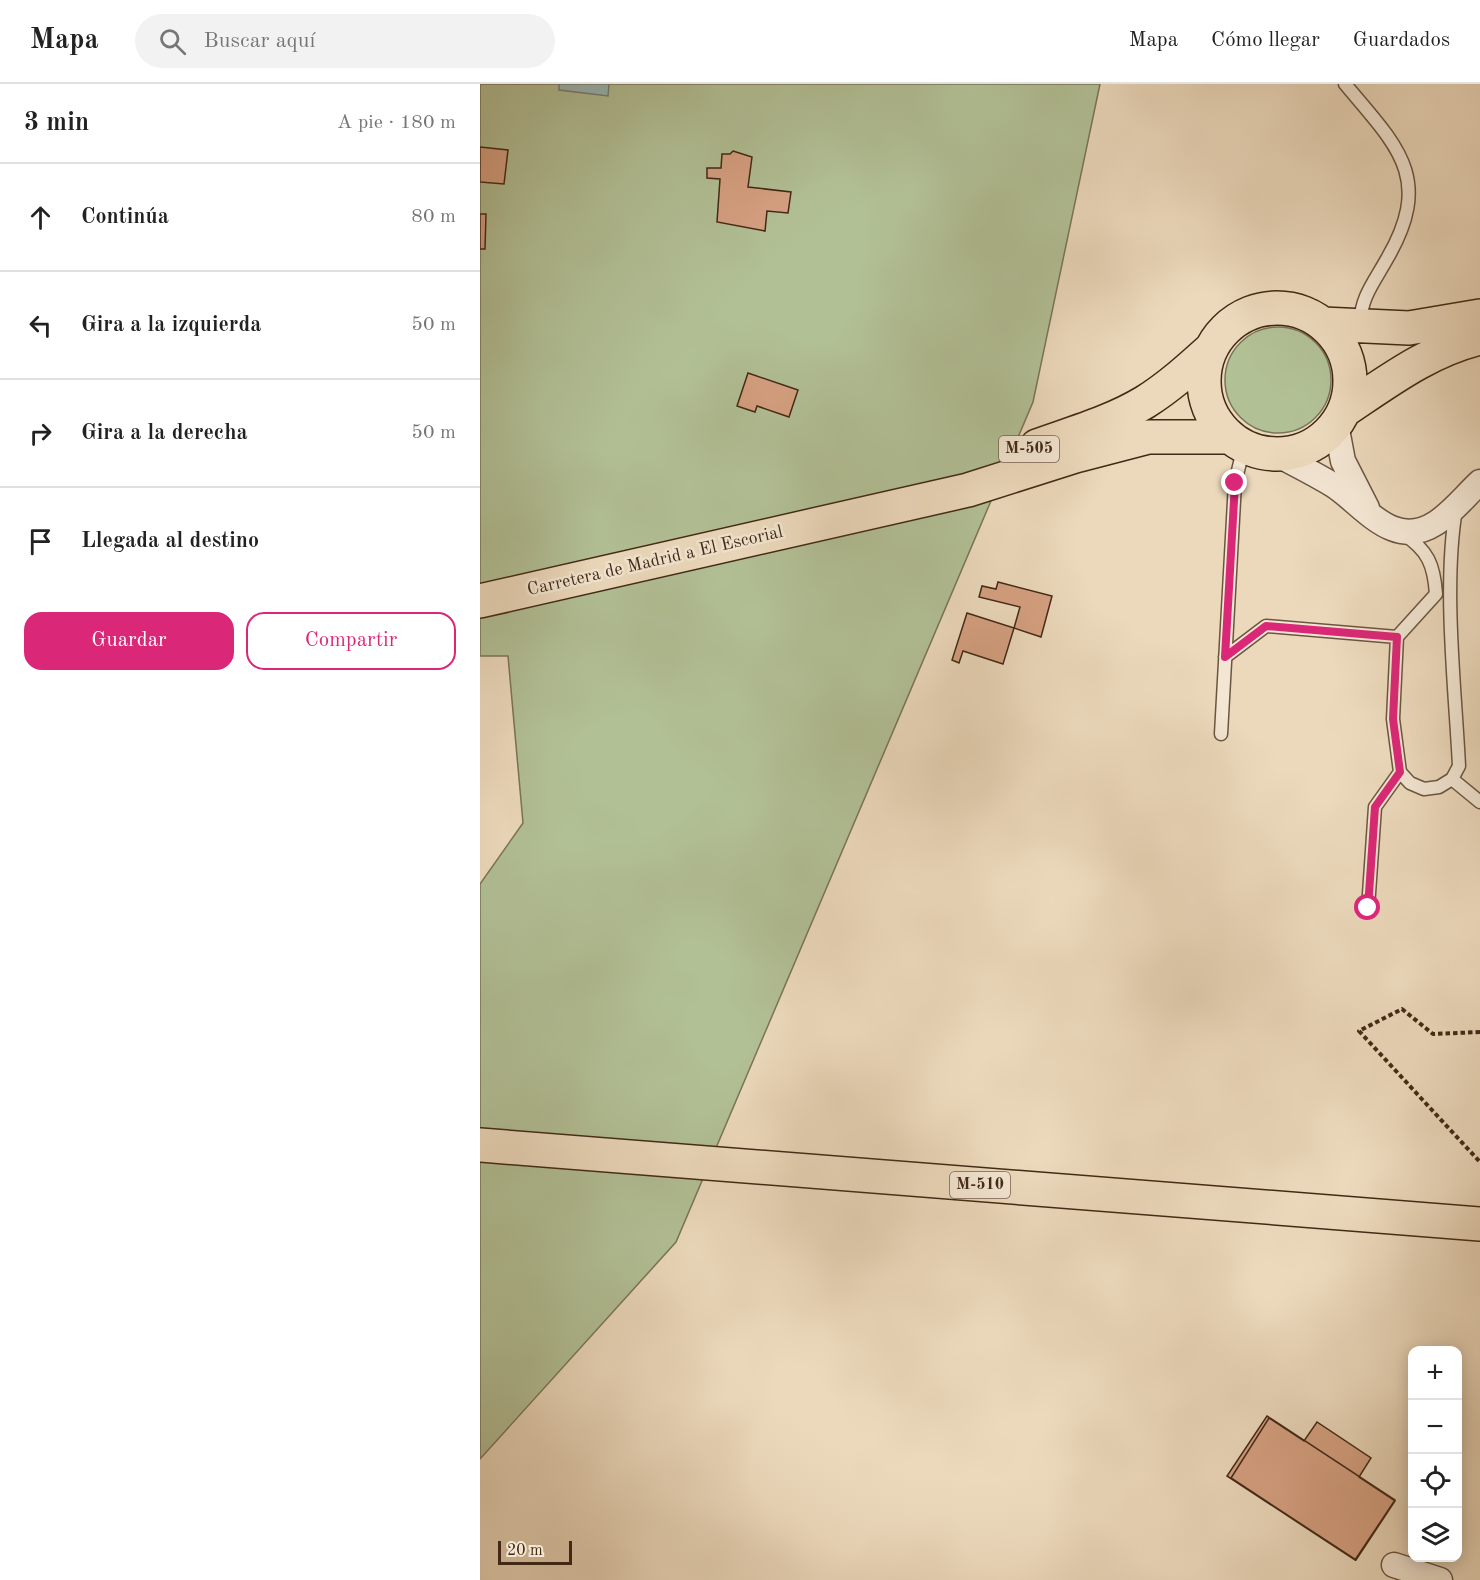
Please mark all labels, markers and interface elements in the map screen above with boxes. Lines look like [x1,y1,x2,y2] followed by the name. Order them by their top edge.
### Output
[135,14,555,68] search box
[156,25,189,58] icon: search
[30,27,99,55] text: Mapa
[204,30,315,52] text: Buscar aquí
[1129,30,1178,51] text: Mapa
[1211,30,1320,51] text: Cómo llegar
[1353,30,1450,51] text: Guardados
[24,110,89,136] text: 3 min
[337,113,456,133] text: A pie · 180 m
[24,201,57,234] icon: ahead
[81,206,169,228] text: Continúa
[411,207,456,227] text: 80 m
[24,309,57,342] icon: left
[81,314,261,336] text: Gira a la izquierda
[411,315,456,335] text: 50 m
[24,417,57,450] icon: right
[81,422,248,444] text: Gira a la derecha
[411,423,456,443] text: 50 m
[999,436,1059,462] road number: M-505
[1221,469,1247,495] route end
[525,523,785,599] street label: Carretera de Madrid a El Escorial
[24,525,57,558] icon: arrive
[81,530,259,552] text: Llegada al destino
[24,612,234,670] button: Guardar
[246,612,456,670] button: Compartir
[1354,894,1380,920] route start
[950,1172,1010,1198] road number: M-510
[1408,1346,1462,1562] map controls
[1408,1346,1462,1400] button: +
[1408,1400,1462,1454] button: −
[1408,1454,1462,1508] button: locate
[1408,1508,1462,1562] button: layers
[498,1538,572,1566] scale bar
[507,1543,543,1559] text: 20 m

